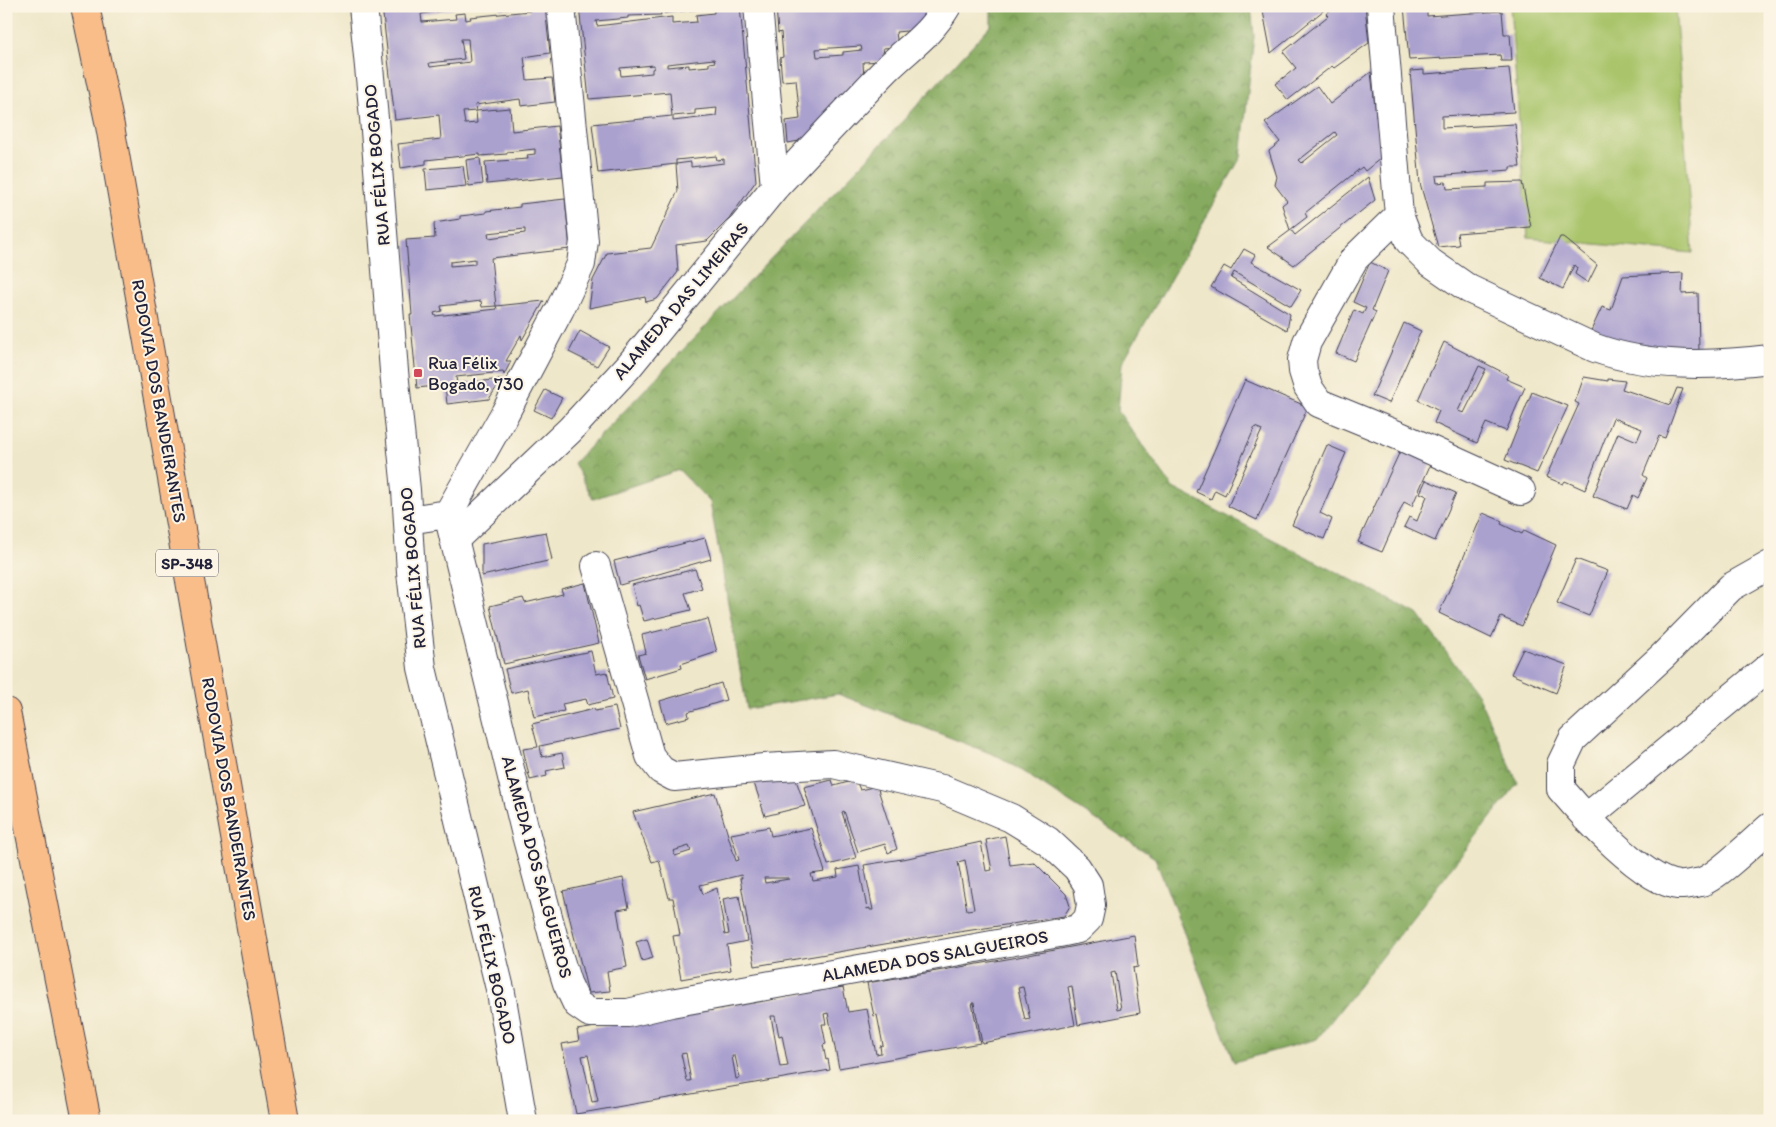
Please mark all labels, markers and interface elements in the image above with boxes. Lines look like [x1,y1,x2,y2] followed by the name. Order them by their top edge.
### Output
[359,83,395,247] street label: RUA FÉLIX BOGADO
[609,218,753,384] street label: ALAMEDA DAS LIMEIRAS
[127,278,191,524] street label: RODOVIA DOS BANDEIRANTES
[428,352,524,395] place label: Rua Félix Bogado, 730
[412,367,424,379] marker: Rua Félix Bogado, 730
[395,486,431,650] street label: RUA FÉLIX BOGADO
[156,550,218,576] road number: SP-348
[197,676,261,922] street label: RODOVIA DOS BANDEIRANTES
[497,753,577,981] street label: ALAMEDA DOS SALGUEIROS
[463,883,521,1047] street label: RUA FÉLIX BOGADO
[820,925,1050,987] street label: ALAMEDA DOS SALGUEIROS

